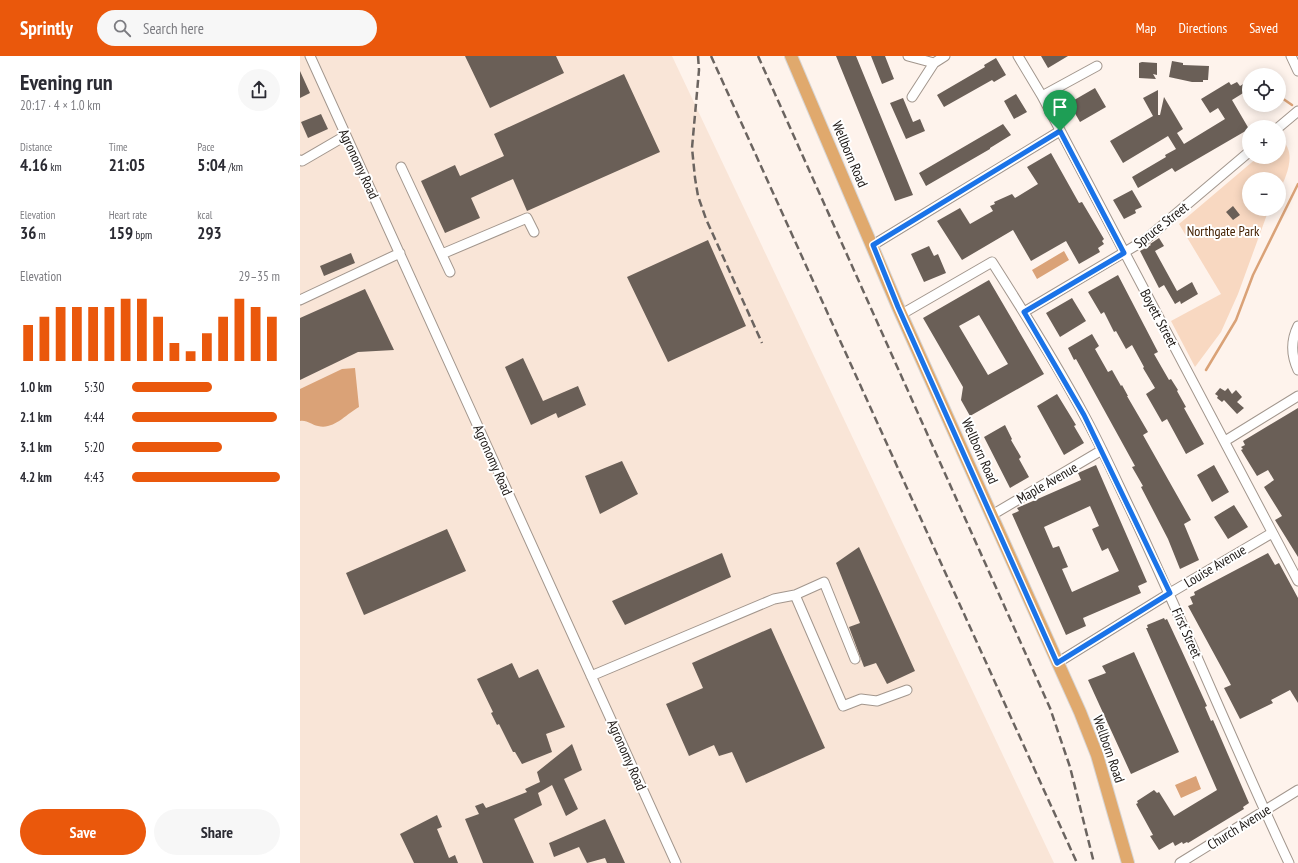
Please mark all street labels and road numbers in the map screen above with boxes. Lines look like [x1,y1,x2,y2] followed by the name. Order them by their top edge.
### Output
[828,118,872,190] street label: Wellborn Road
[335,126,383,202] street label: Agronomy Road
[1130,198,1192,252] street label: Spruce Street
[1136,286,1182,350] street label: Boyett Street
[958,415,1002,487] street label: Wellborn Road
[469,422,517,498] street label: Agronomy Road
[1013,458,1081,508] street label: Maple Avenue
[1181,540,1249,591] street label: Louise Avenue
[1168,605,1206,661] street label: First Street
[1089,713,1129,785] street label: Wellborn Road
[603,717,651,793] street label: Agronomy Road
[1204,800,1274,854] street label: Church Avenue

